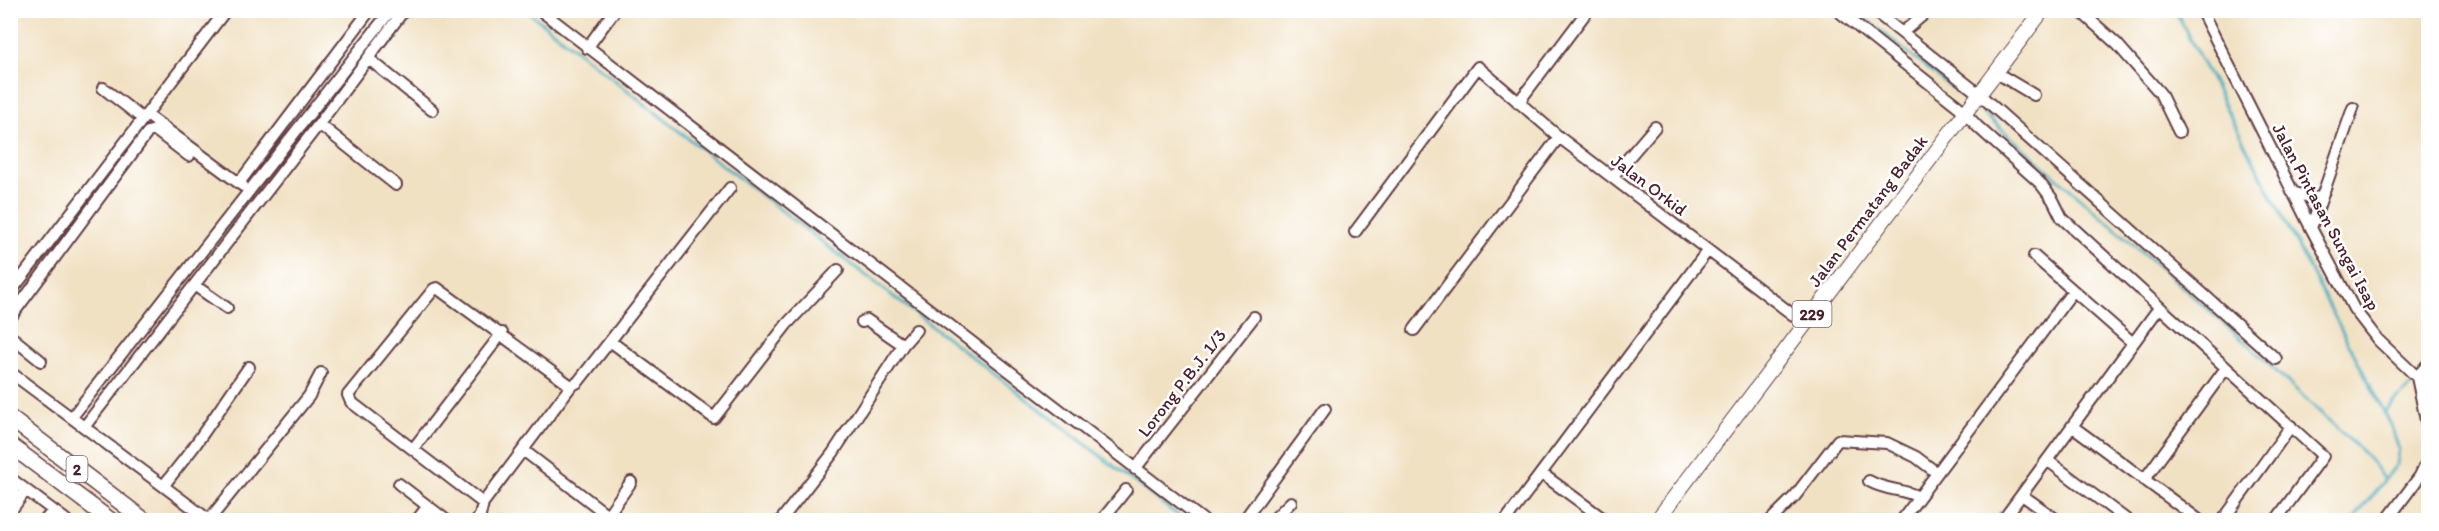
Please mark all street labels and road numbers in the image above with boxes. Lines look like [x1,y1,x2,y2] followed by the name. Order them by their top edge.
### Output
[2267,120,2385,314] street label: Jalan Pintasan Sungai Isap
[1804,130,1933,291] street label: Jalan Permatang Badak
[1607,149,1691,221] street label: Jalan Orkid
[1792,301,1832,327] road number: 229
[1133,324,1231,441] street label: Lorong P.B.J. 1/3
[66,456,88,482] road number: 2

